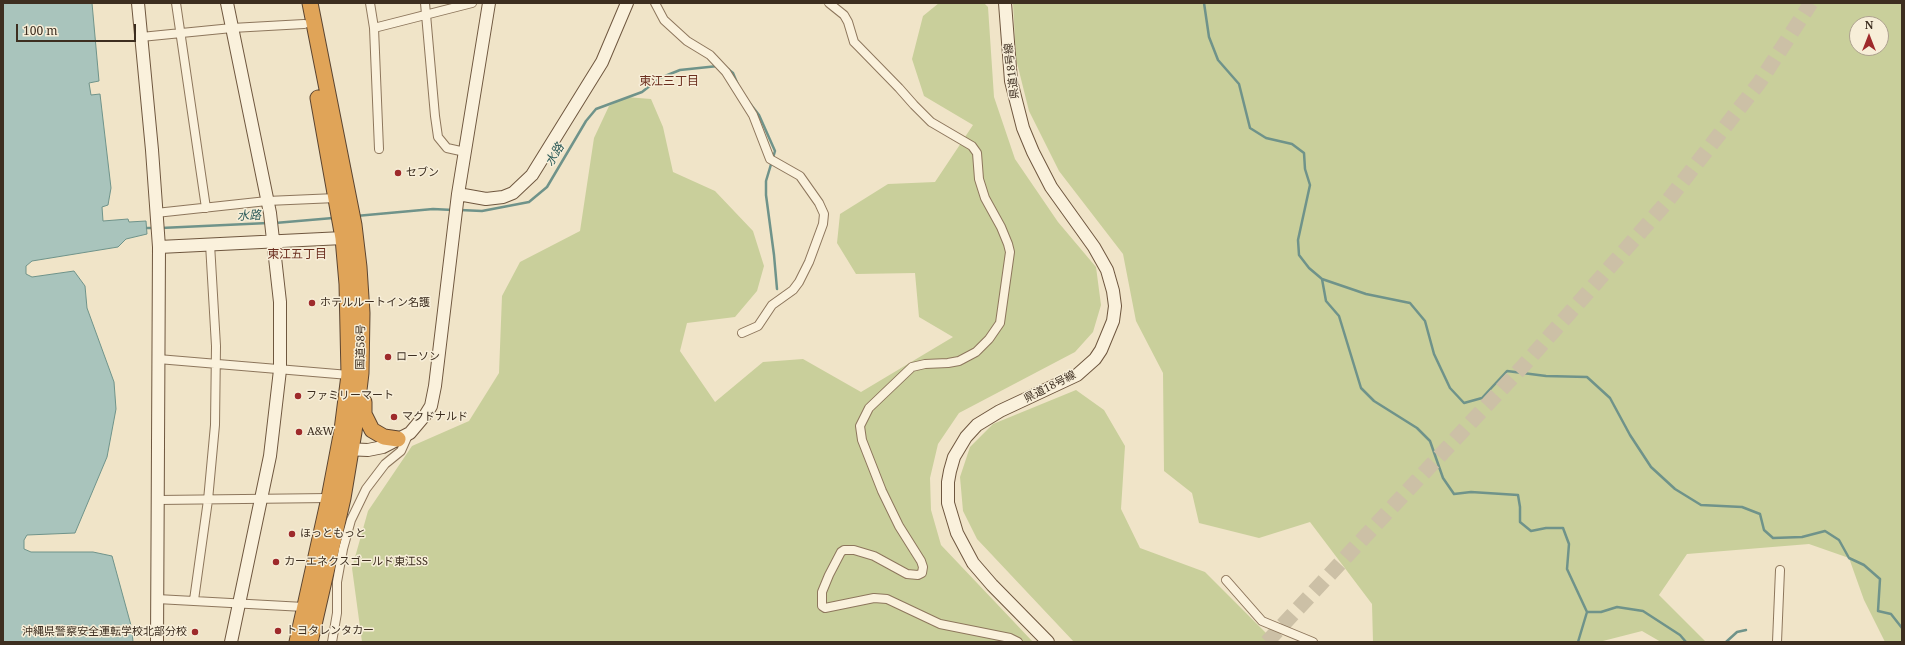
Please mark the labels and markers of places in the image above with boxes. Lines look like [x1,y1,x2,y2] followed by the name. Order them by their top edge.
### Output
[406,166,439,180] place label: セブン
[393,168,403,178] marker: セブン
[320,296,430,310] place label: ホテルルートイン名護
[307,298,317,308] marker: ホテルルートイン名護
[396,350,440,364] place label: ローソン
[383,352,393,362] marker: ローソン
[306,389,394,403] place label: ファミリーマート
[293,391,303,401] marker: ファミリーマート
[402,410,468,424] place label: マクドナルド
[389,412,399,422] marker: マクドナルド
[307,425,334,439] place label: A&W
[294,427,304,437] marker: A&W
[300,527,366,541] place label: ほっともっと
[287,529,297,539] marker: ほっともっと
[284,555,428,569] place label: カーエネクスゴールド東江SS
[271,557,281,567] marker: カーエネクスゴールド東江SS
[286,624,374,638] place label: トヨタレンタカー
[22,625,187,639] place label: 沖縄県警察安全運転学校北部分校
[273,626,283,636] marker: トヨタレンタカー
[190,627,200,637] marker: 沖縄県警察安全運転学校北部分校

